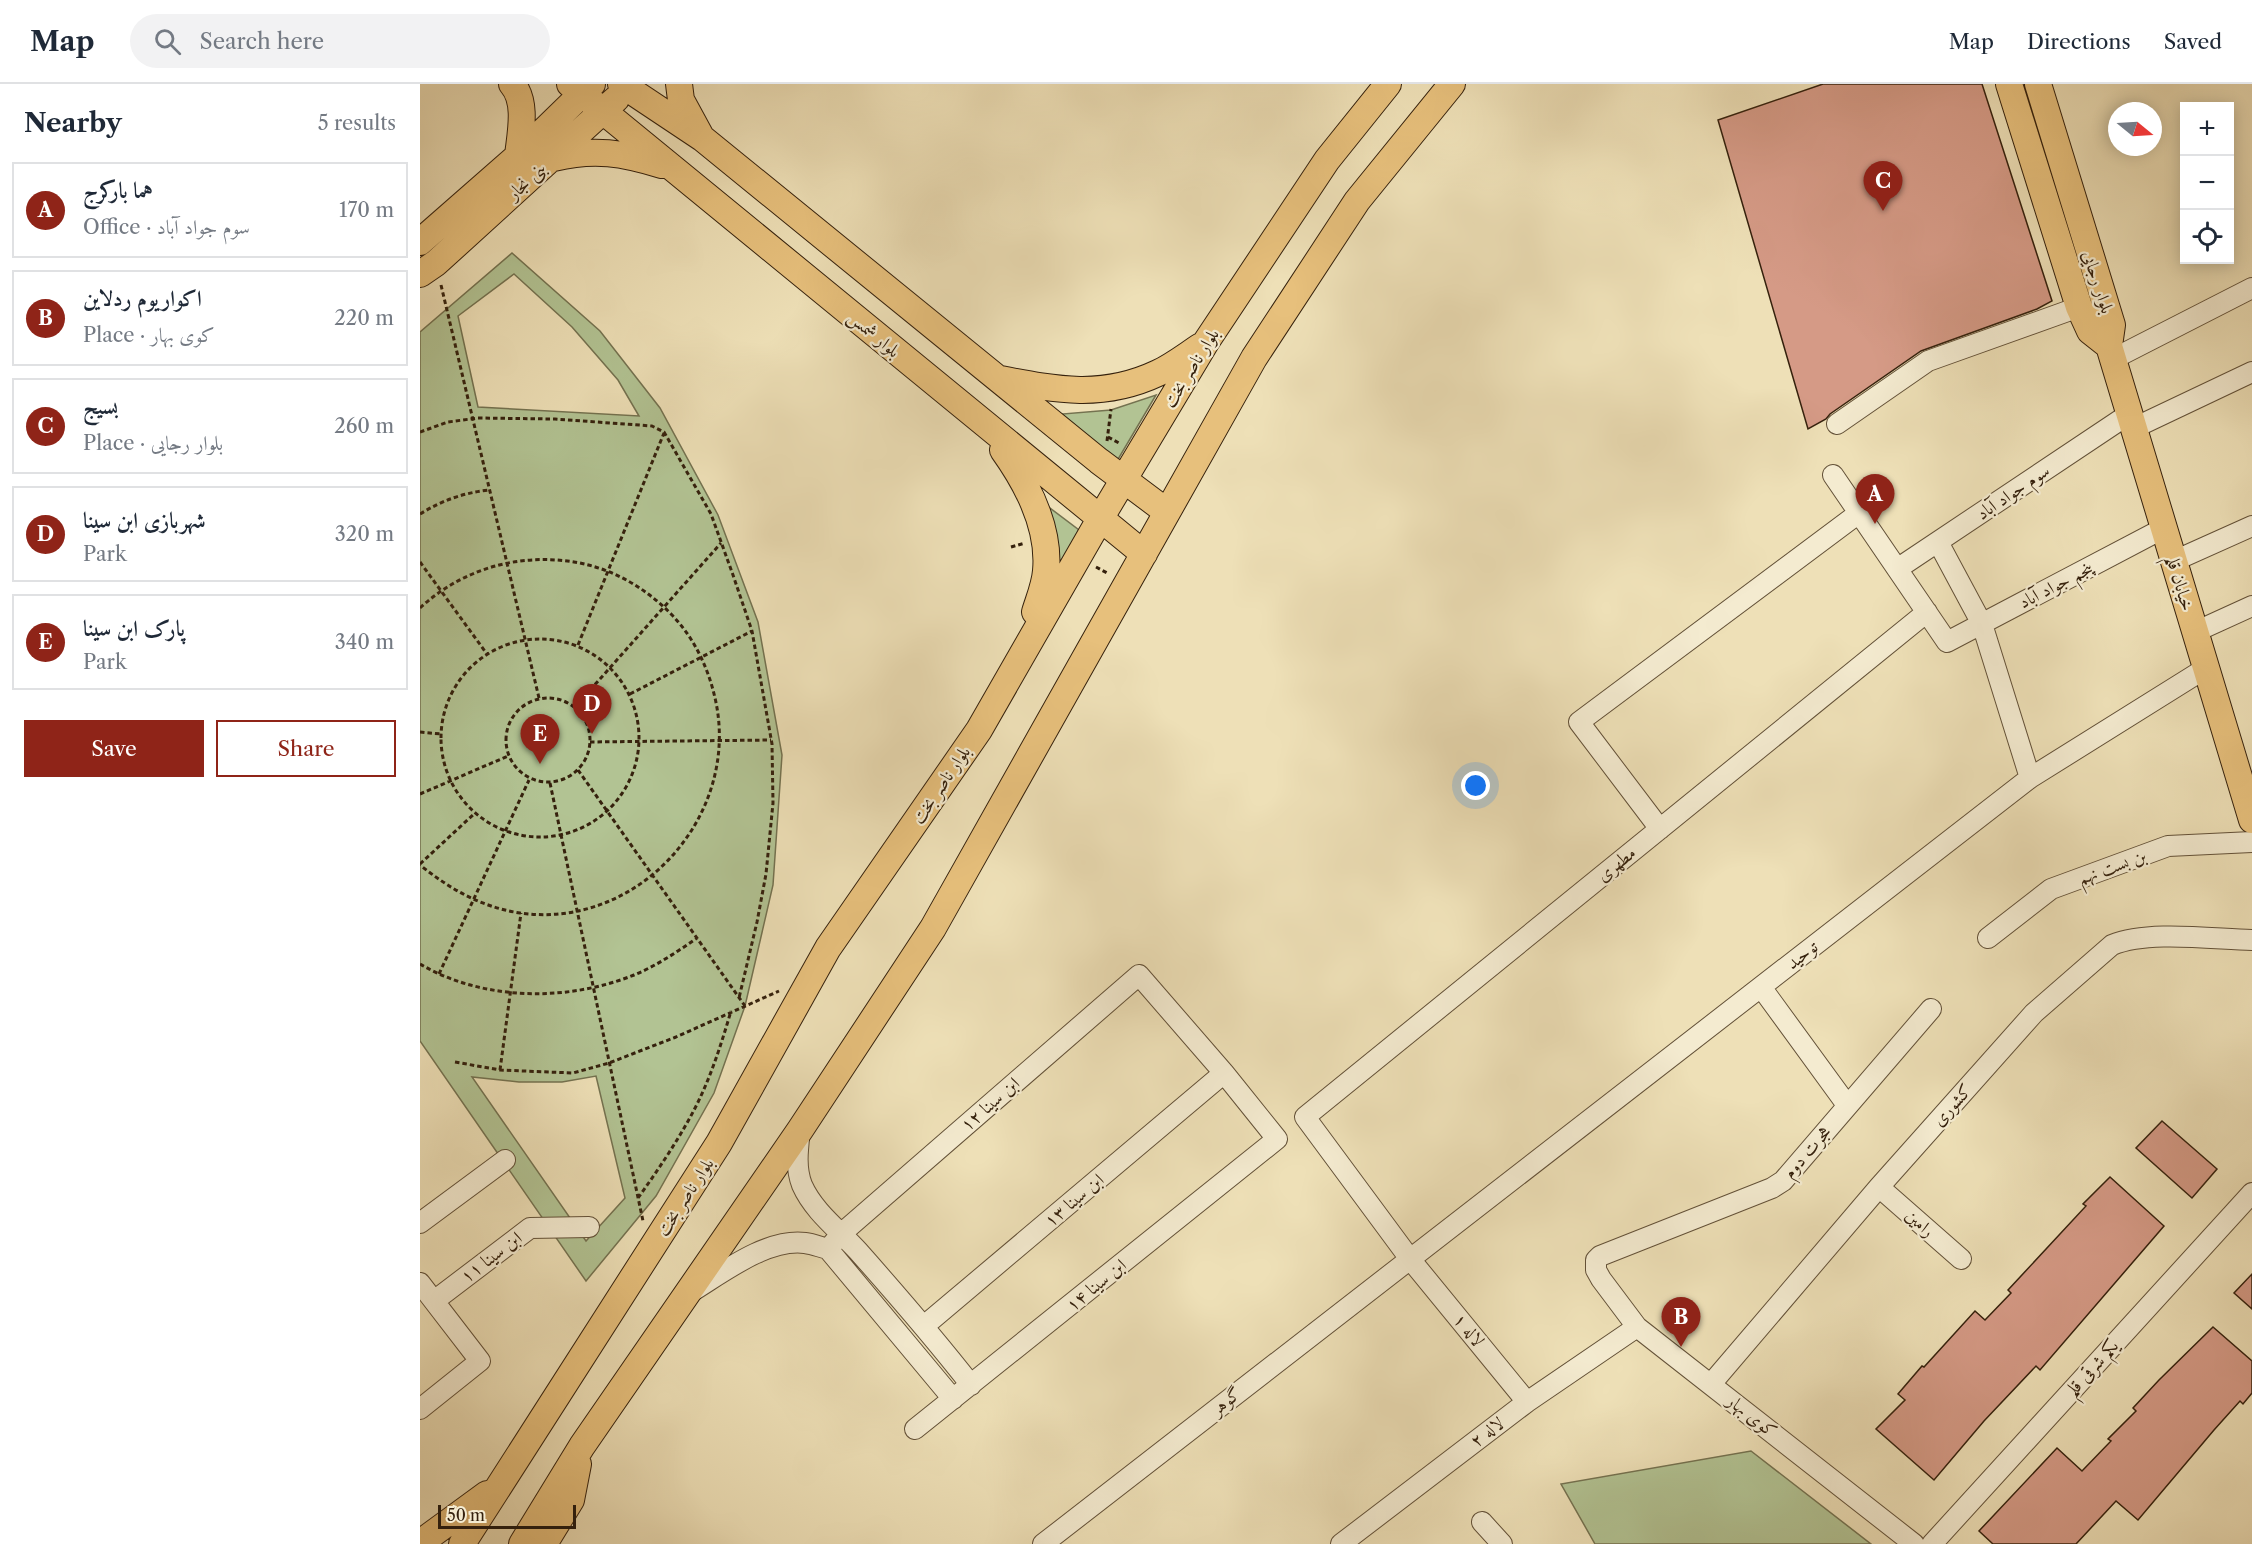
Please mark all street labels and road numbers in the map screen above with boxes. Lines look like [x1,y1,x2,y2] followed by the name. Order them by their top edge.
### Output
[501,157,552,207] street label: بنی نجار
[2077,248,2119,317] street label: بلوار رجایی
[843,306,905,363] street label: بلوار شمس
[1158,324,1225,412] street label: بلوار ناصر بخت
[1972,459,2057,529] street label: سوم جواد آباد
[2154,553,2199,615] street label: خیابان قلم
[2015,556,2101,618] street label: پنجم جواد آباد
[907,742,976,829] street label: بلوار ناصر بخت
[1592,842,1641,887] street label: مطهری
[2075,844,2152,895] street label: بن بست نهم
[1782,935,1823,974] street label: توحید
[956,1072,1024,1136] street label: ابن سینا ۱۲
[1927,1079,1977,1131] street label: کشوری
[1778,1121,1840,1186] street label: هجرت دوم
[652,1154,719,1241] street label: بلوار ناصر بخت
[1040,1169,1108,1231] street label: ابن سینا ۱۳
[1901,1204,1939,1242] street label: رامین
[456,1227,526,1287] street label: ابن سینا ۱۱
[1061,1254,1131,1316] street label: ابن سینا ۱۴
[1449,1309,1489,1351] street label: لاله ۱
[2061,1334,2129,1405] street label: یکم شرقی قلم
[1205,1382,1246,1422] street label: گوهر
[1720,1388,1781,1443] street label: کوی بهار
[1466,1412,1508,1452] street label: لاله ۲

